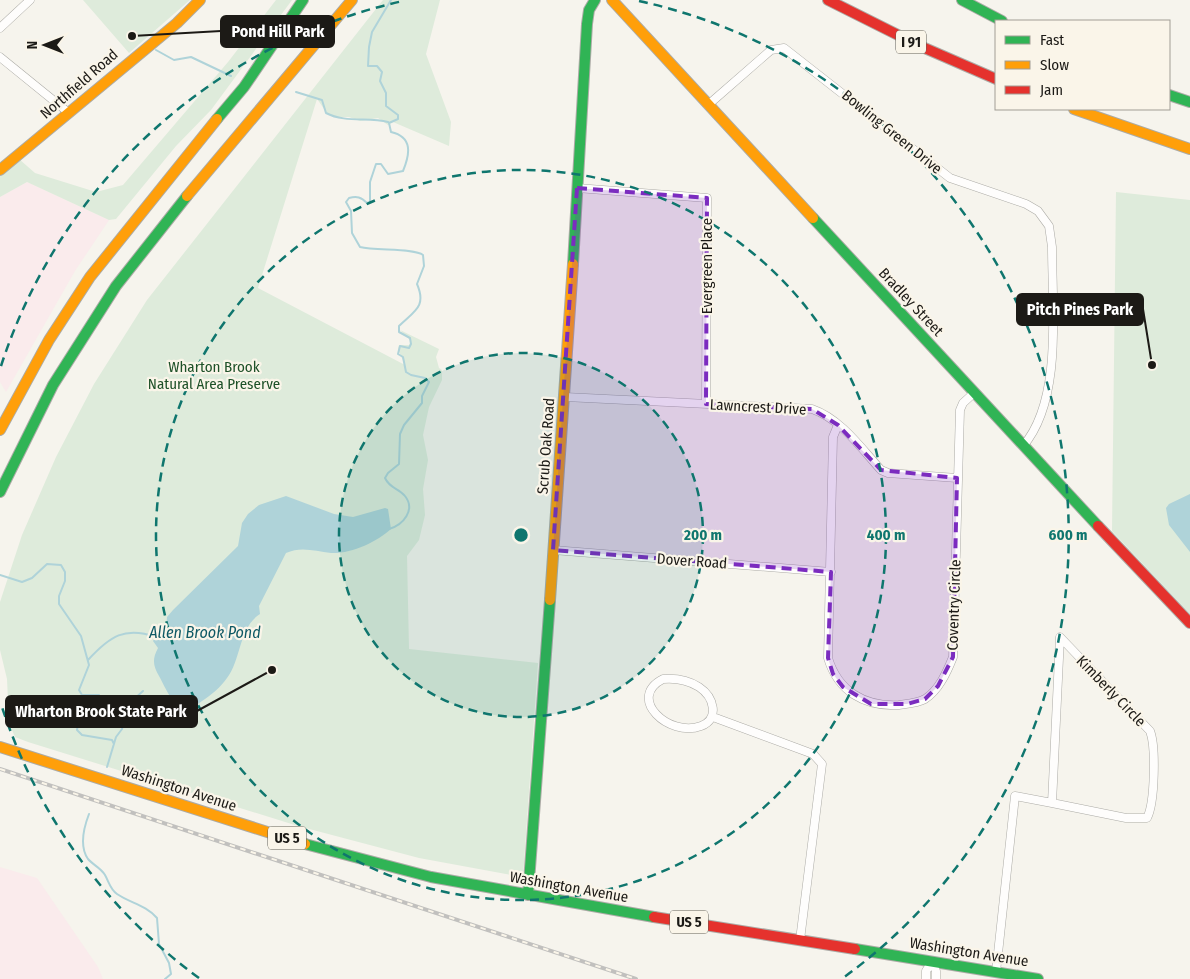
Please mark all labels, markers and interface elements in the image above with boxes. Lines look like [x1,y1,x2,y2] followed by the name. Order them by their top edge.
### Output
[221,16,334,47] callout: Pond Hill Park
[20,20,70,70] north arrow
[995,20,1170,110] legend
[232,22,325,41] text: Pond Hill Park
[896,31,926,54] road number: I 91
[1040,31,1064,49] text: Fast
[24,41,41,49] text: N
[37,45,121,123] street label: Northfield Road
[1040,56,1069,74] text: Slow
[1040,81,1063,99] text: Jam
[838,86,946,178] street label: Bowling Green Drive
[698,218,716,314] street label: Evergreen Place
[875,264,947,340] street label: Bradley Street
[1017,294,1143,325] callout: Pitch Pines Park
[1027,300,1134,319] text: Pitch Pines Park
[148,358,280,393] park label: Wharton Brook Natural Area Preserve
[709,395,807,419] street label: Lawncrest Drive
[534,397,558,495] street label: Scrub Oak Road
[512,526,530,544] centre of rings
[683,526,722,544] text: 200 m
[867,526,905,544] text: 400 m
[1049,526,1087,544] text: 600 m
[656,550,728,572] street label: Dover Road
[943,559,965,651] street label: Coventry Circle
[148,623,261,642] water label: Allen Brook Pond
[1073,652,1149,730] street label: Kimberly Circle
[6,696,197,727] callout: Wharton Brook State Park
[15,702,188,721] text: Wharton Brook State Park
[119,761,239,815] street label: Washington Avenue
[268,826,306,850] road number: US 5
[508,868,630,906] street label: Washington Avenue
[670,910,708,934] road number: US 5
[908,934,1030,970] street label: Washington Avenue

